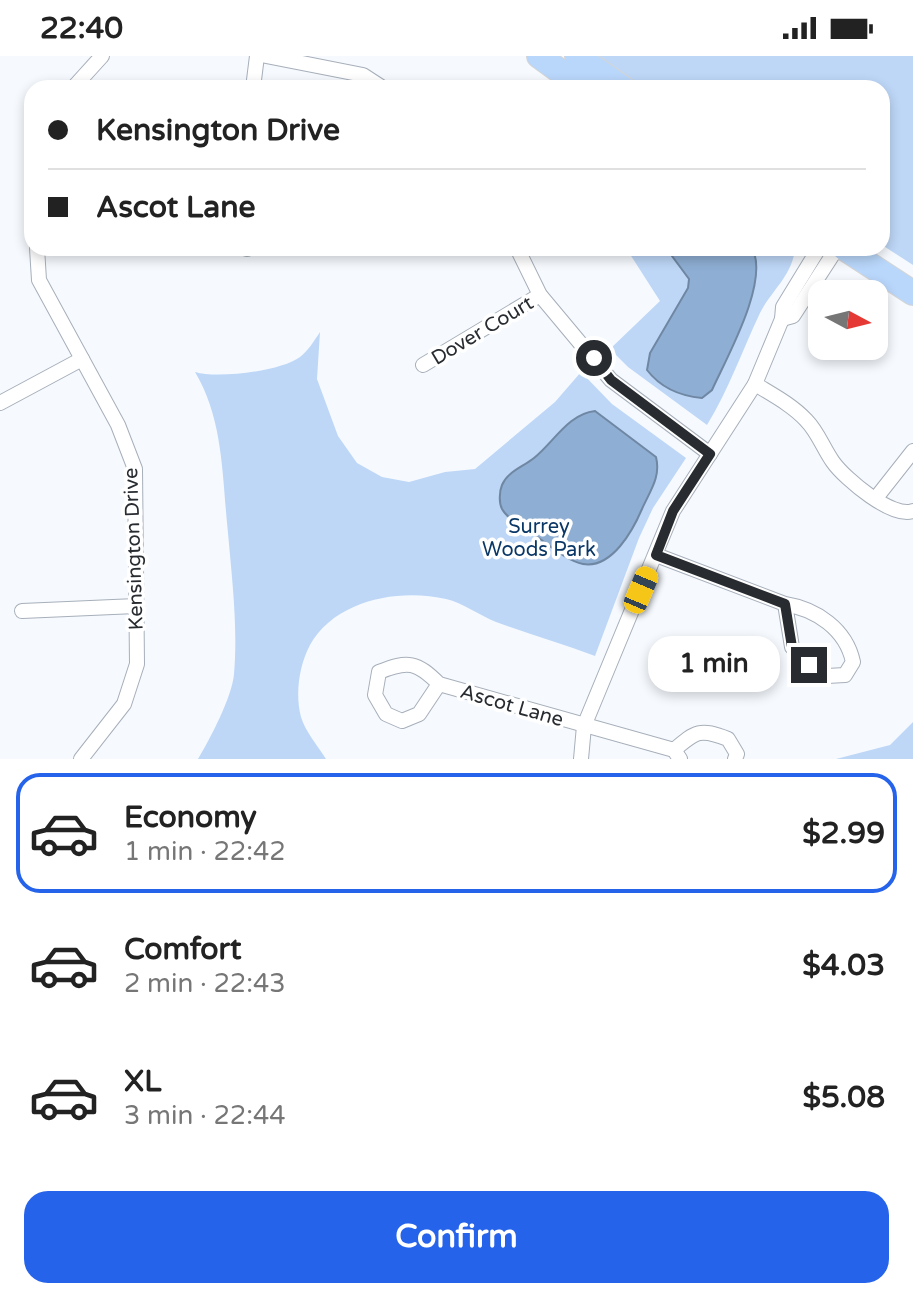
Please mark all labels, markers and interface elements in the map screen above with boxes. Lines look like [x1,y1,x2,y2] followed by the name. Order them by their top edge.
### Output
[40,10,123,47] text: 22:40
[96,112,340,149] text: Kensington Drive
[96,189,255,226] text: Ascot Lane
[808,280,888,360] north arrow
[808,280,888,360] map controls
[427,291,538,371] street label: Dover Court
[576,340,612,376] route start
[119,467,149,631] street label: Kensington Drive
[482,515,596,562] park label: Surrey Woods Park
[621,563,661,617] car
[649,637,781,693] callout: 1 min
[791,647,827,683] route end
[679,648,749,679] text: 1 min
[457,680,566,732] street label: Ascot Lane
[28,797,100,869] icon: car
[124,799,257,836] text: Economy
[802,815,885,852] text: $2.99
[124,836,286,867] text: 1 min · 22:42
[28,929,100,1001] icon: car
[124,931,242,968] text: Comfort
[802,947,885,984] text: $4.03
[124,968,286,999] text: 2 min · 22:43
[28,1061,100,1133] icon: car
[124,1063,161,1100] text: XL
[803,1079,885,1116] text: $5.08
[124,1100,286,1131] text: 3 min · 22:44
[24,1191,889,1283] button: Confirm

